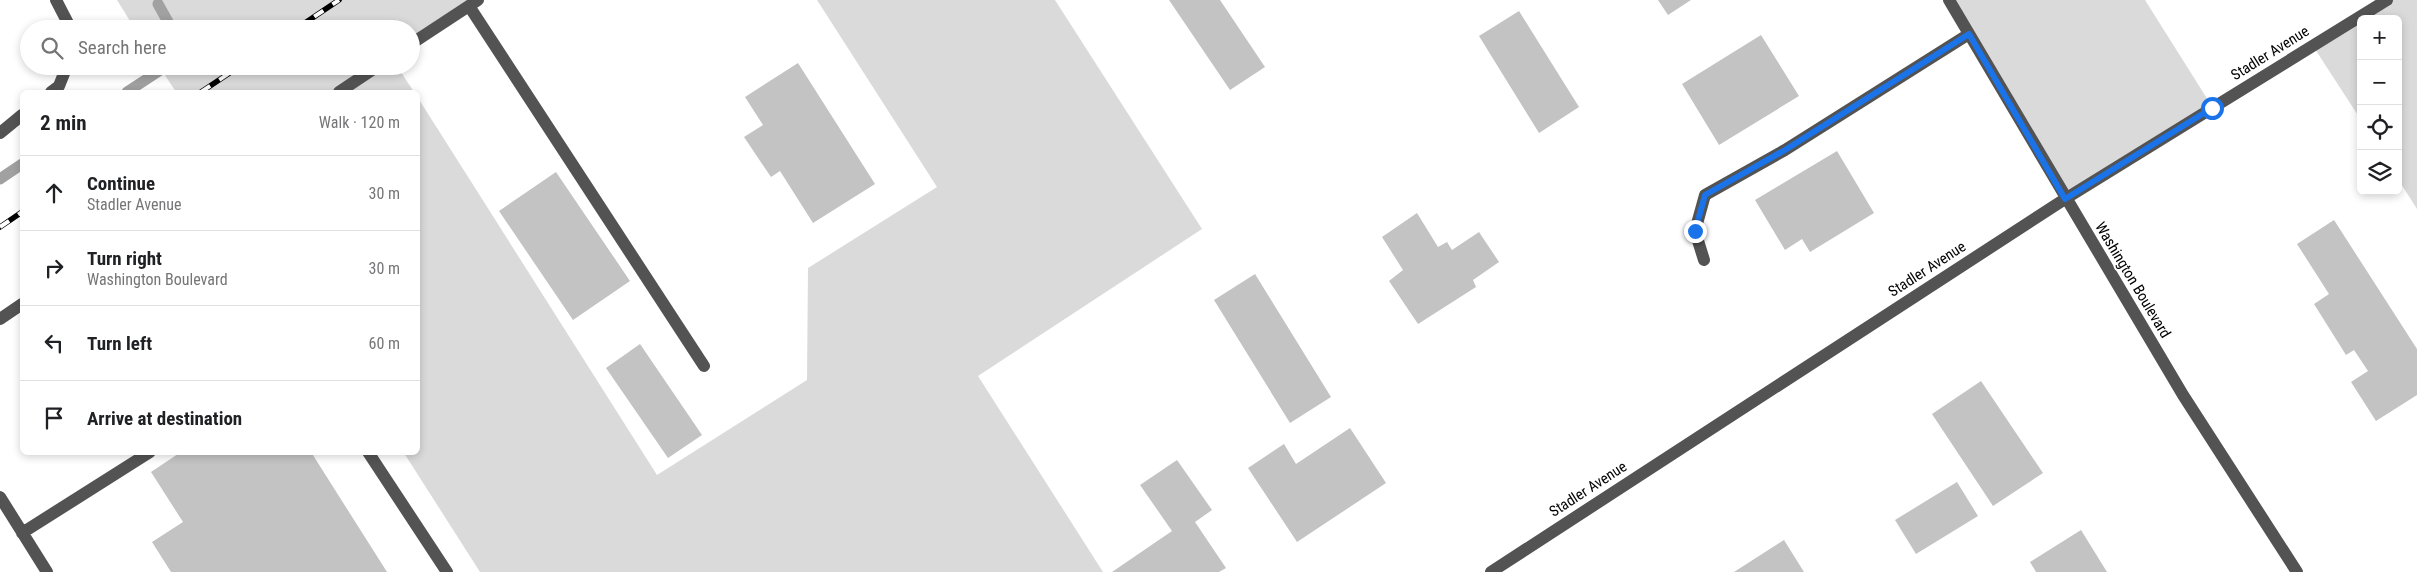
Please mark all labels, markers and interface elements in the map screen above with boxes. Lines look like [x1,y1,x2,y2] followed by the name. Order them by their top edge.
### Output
[2357,15,2402,195] map controls
[2357,15,2402,60] button: +
[20,20,420,75] search box
[2228,22,2312,84] street label: Stadler Avenue
[38,34,66,62] icon: search
[78,36,166,59] text: Search here
[2357,60,2402,105] button: −
[2201,97,2224,120] route start
[2357,105,2402,150] button: locate
[40,111,87,135] text: 2 min
[319,113,400,132] text: Walk · 120 m
[2357,150,2402,195] button: layers
[87,172,155,195] text: Continue
[40,179,68,207] icon: ahead
[368,184,400,203] text: 30 m
[87,195,181,214] text: Stadler Avenue
[2091,219,2175,341] street label: Washington Boulevard
[1684,220,1707,243] route end
[1885,237,1969,301] street label: Stadler Avenue
[87,247,162,270] text: Turn right
[40,254,68,282] icon: right
[368,259,400,278] text: 30 m
[87,270,228,289] text: Washington Boulevard
[40,329,68,357] icon: left
[87,332,152,355] text: Turn left
[368,334,400,353] text: 60 m
[40,404,68,432] icon: arrive
[87,407,242,430] text: Arrive at destination
[1546,457,1630,521] street label: Stadler Avenue

